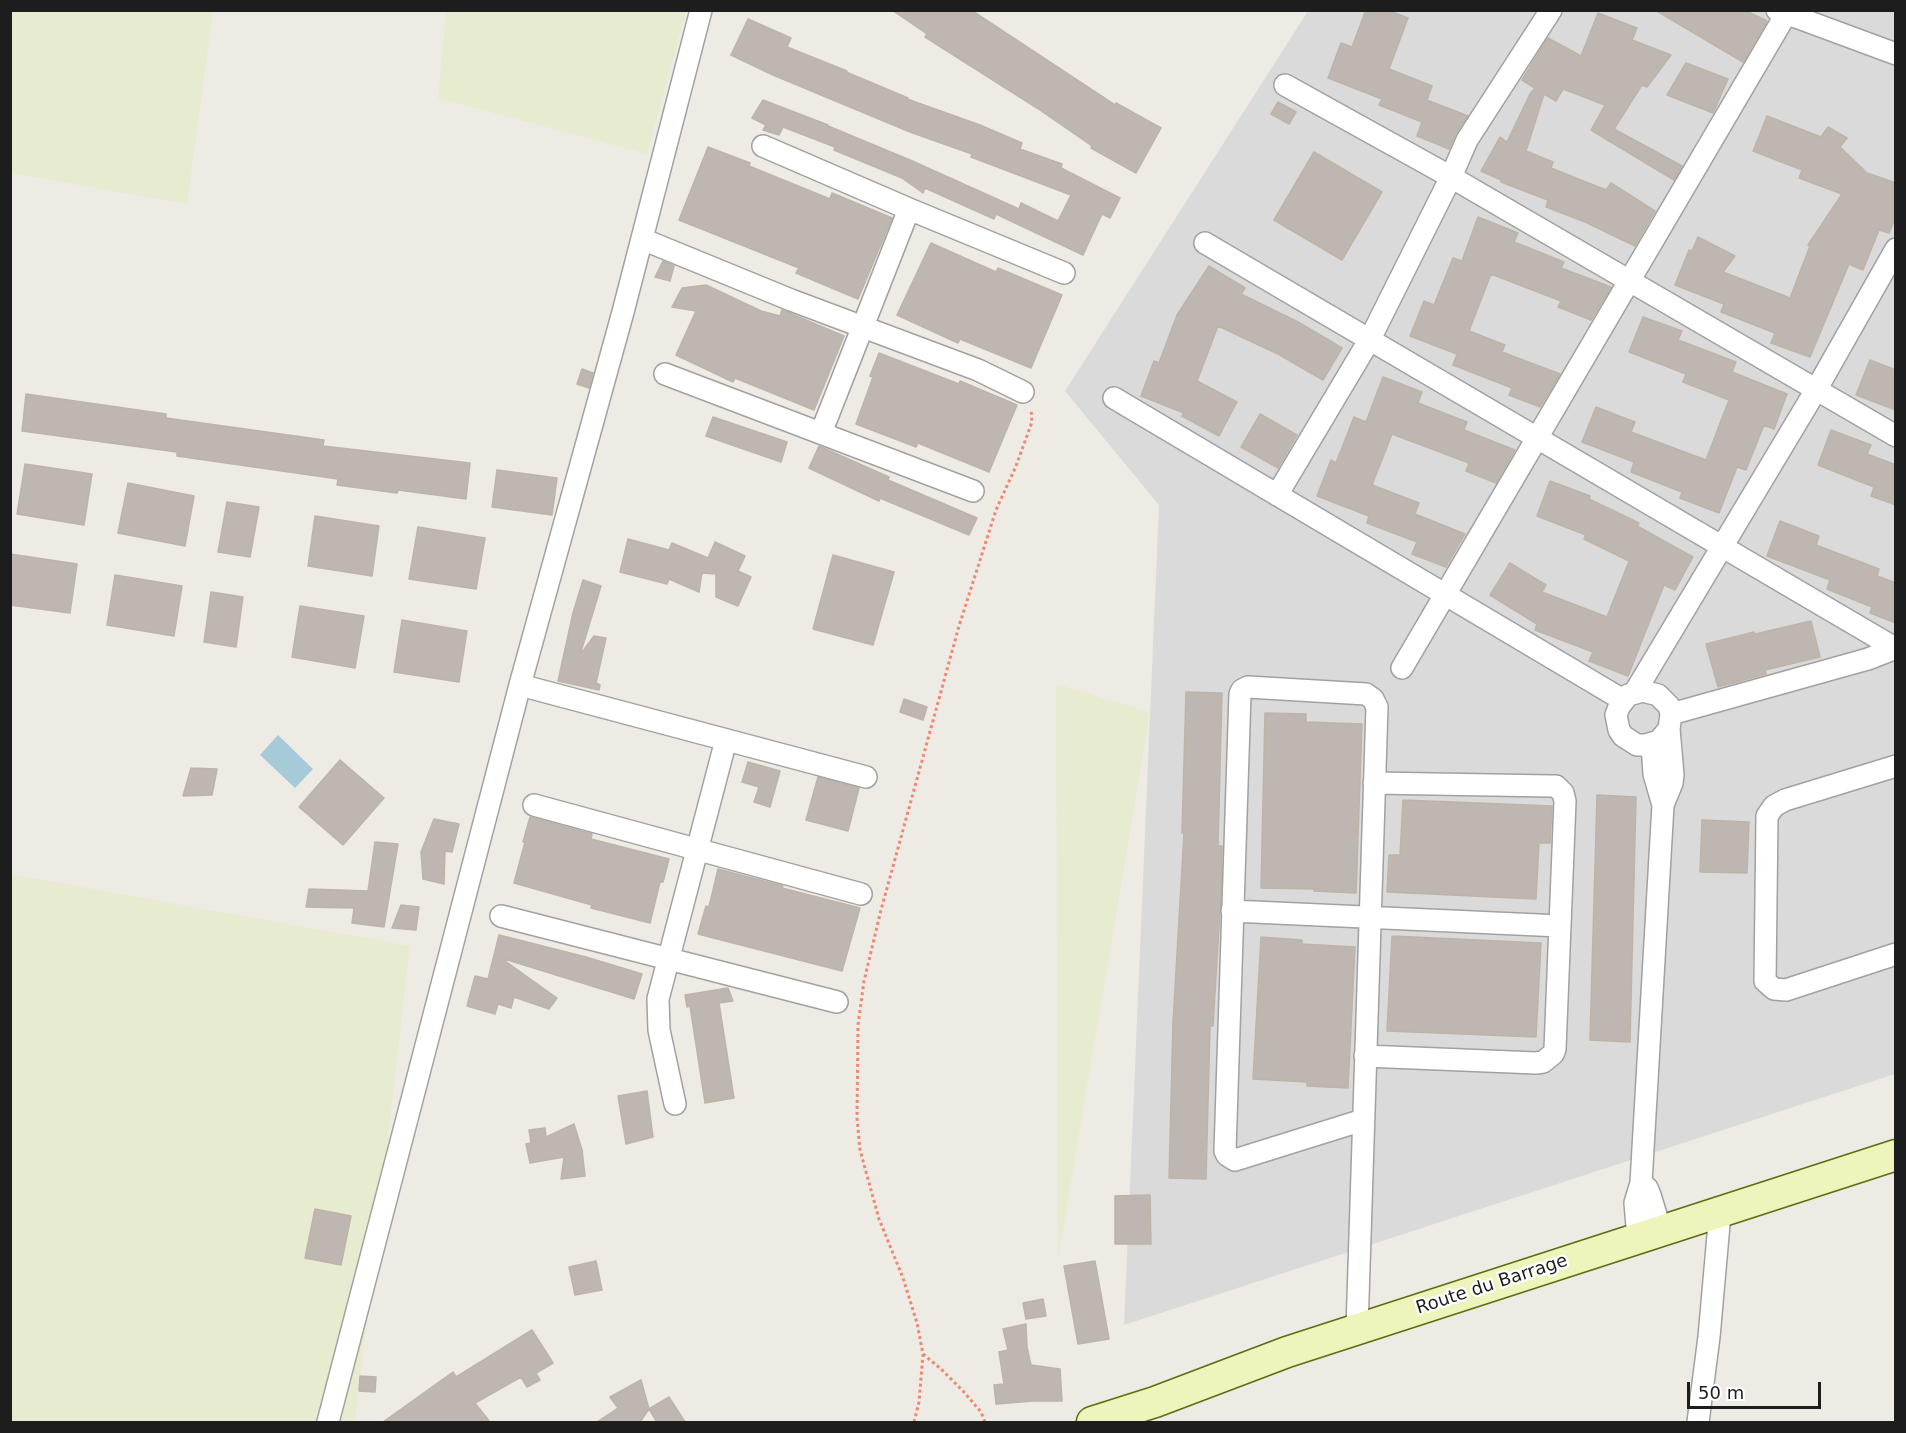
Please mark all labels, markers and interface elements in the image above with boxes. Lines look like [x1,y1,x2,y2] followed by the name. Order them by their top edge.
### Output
[1414,1250,1570,1320] street label: Route du Barrage
[1690,1370,1824,1408] scale bar
[1698,1382,1744,1403] text: 50 m

